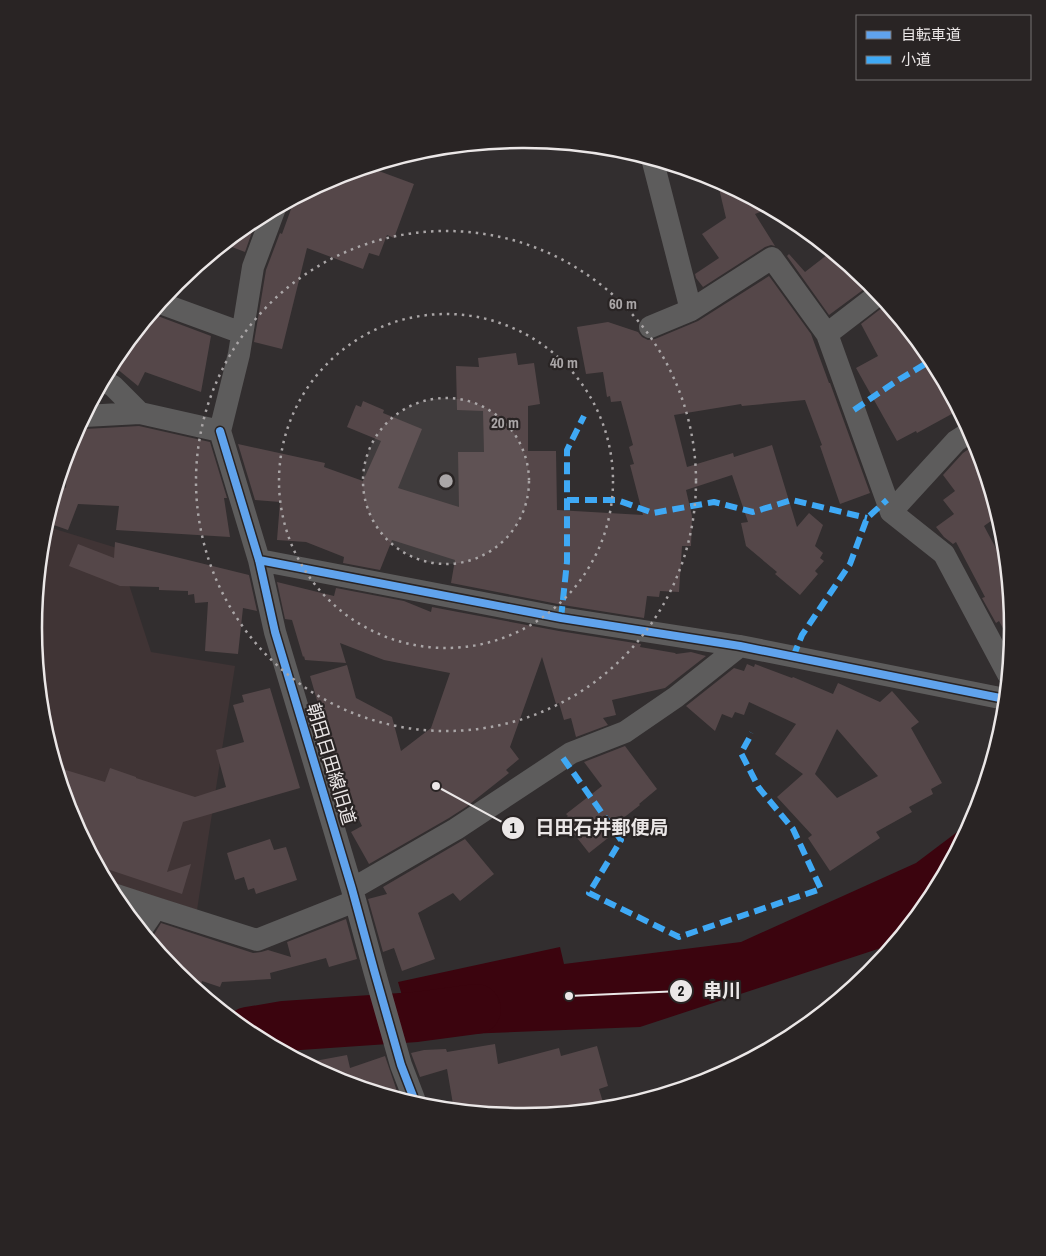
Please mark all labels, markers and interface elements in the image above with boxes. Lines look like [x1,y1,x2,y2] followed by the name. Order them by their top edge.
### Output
[856,15,1031,80] legend
[901,24,961,45] text: 自転車道
[901,49,931,70] text: 小道
[609,293,637,314] text: 60 m
[550,352,578,373] text: 40 m
[491,412,519,433] text: 20 m
[437,472,455,490] centre of rings
[301,700,362,828] street label: 朝田日田線旧道
[500,811,678,845] callout: 日田石井郵便局
[535,814,669,840] text: 日田石井郵便局
[510,817,517,838] text: 1
[668,974,751,1008] callout: 串川
[703,977,741,1003] text: 串川
[678,980,685,1001] text: 2

